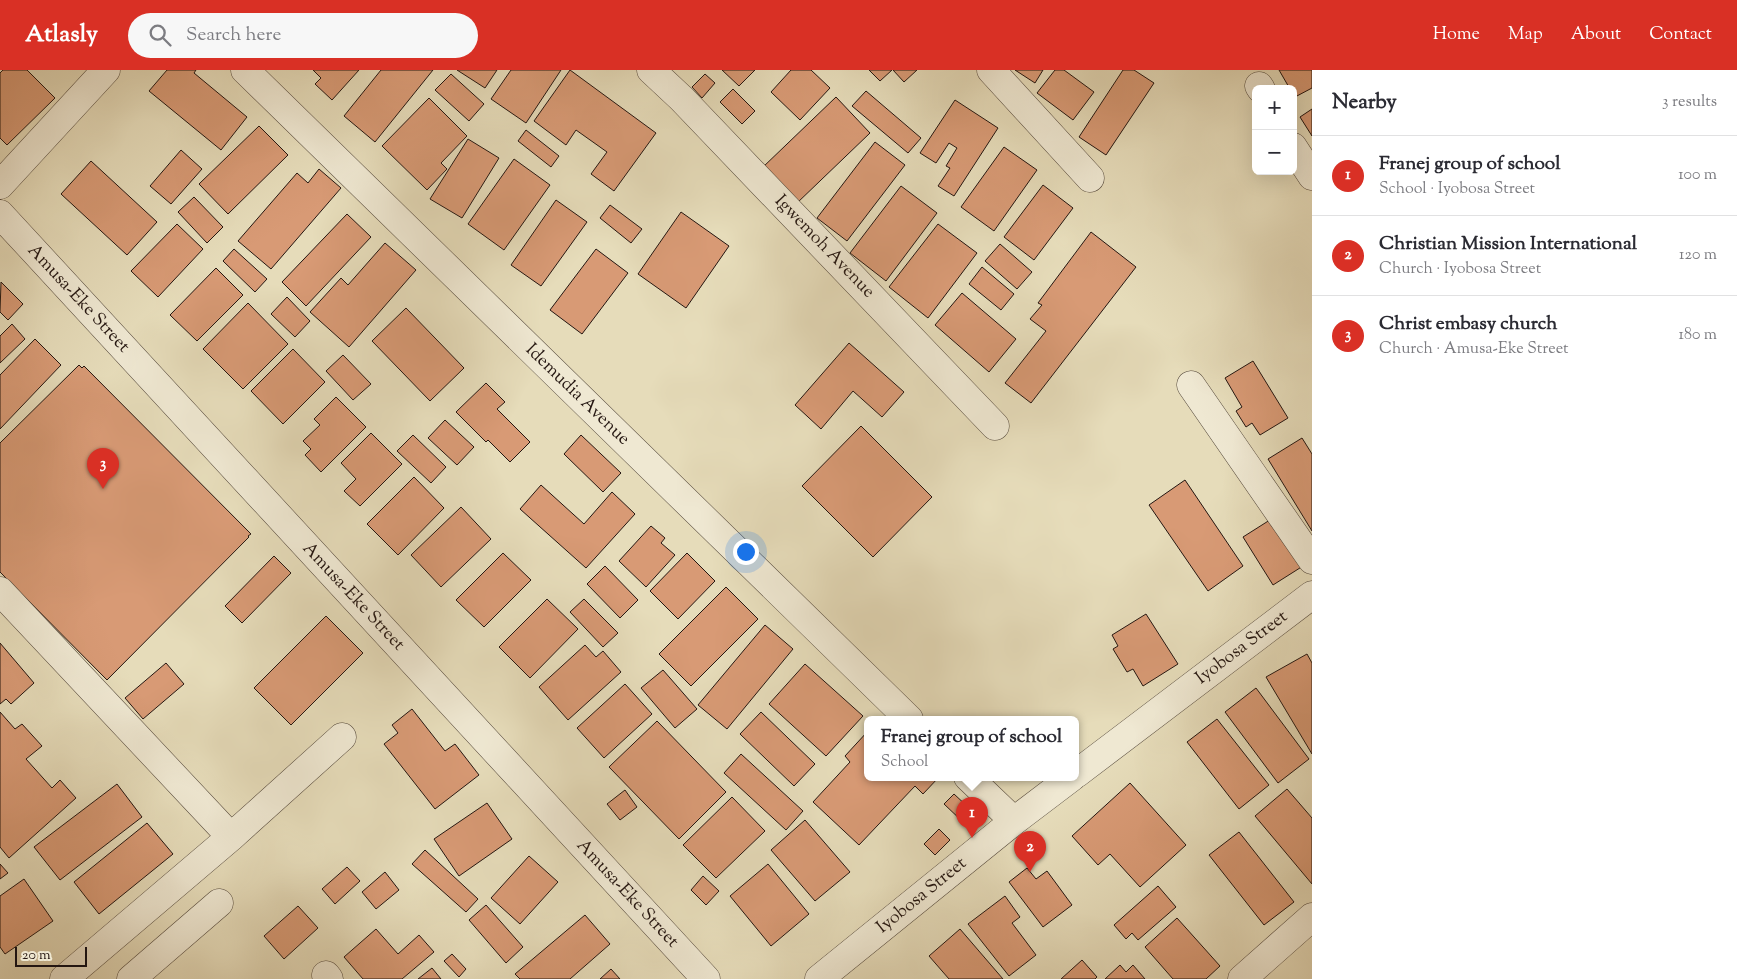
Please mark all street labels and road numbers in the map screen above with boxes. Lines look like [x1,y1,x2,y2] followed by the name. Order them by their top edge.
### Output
[768,189,880,305] street label: Igwemoh Avenue
[21,239,135,359] street label: Amusa-Eke Street
[519,338,635,452] street label: Idemudia Avenue
[296,537,410,657] street label: Amusa-Eke Street
[1190,605,1294,691] street label: Iyobosa Street
[570,834,684,954] street label: Amusa-Eke Street
[871,851,973,941] street label: Iyobosa Street

